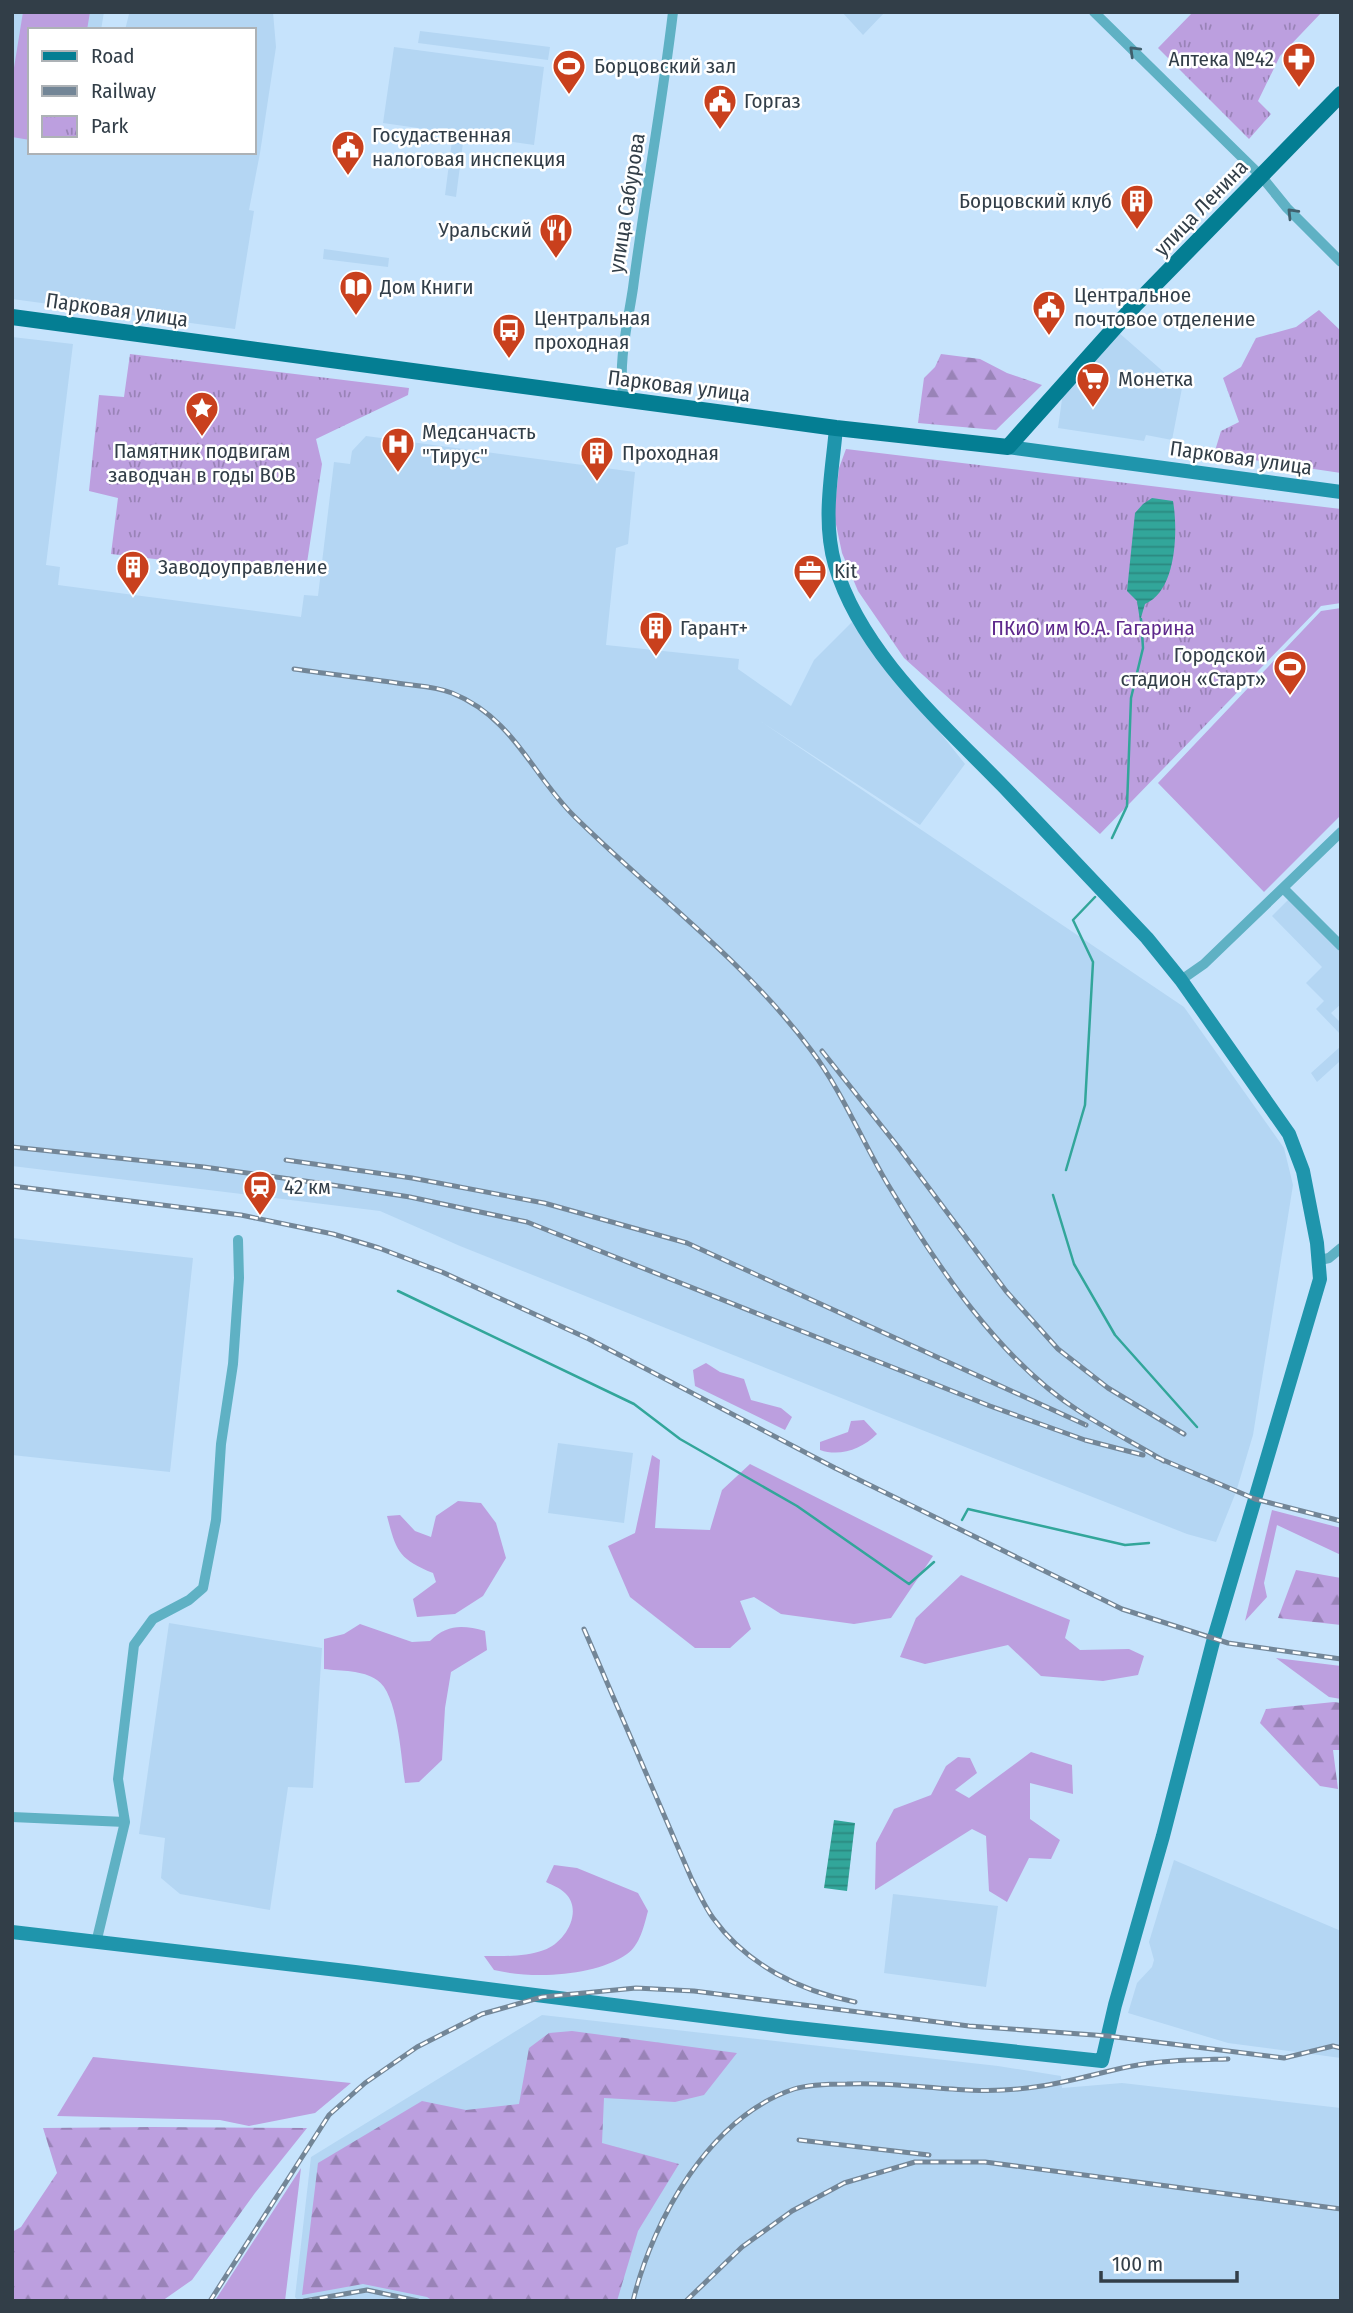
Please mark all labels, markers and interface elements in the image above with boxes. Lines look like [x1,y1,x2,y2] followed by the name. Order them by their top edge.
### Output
[28,28,256,154] legend
[1280,40,1318,89] pharmacy icon: Аптека №42
[91,43,135,69] text: Road
[1129,46,1142,59] one-way arrow
[1168,46,1274,72] place label: Аптека №42
[550,47,588,96] sports icon: Борцовский зал
[594,53,736,79] place label: Борцовский зал
[91,78,157,104] text: Railway
[701,82,739,131] public building icon: Горгаз
[744,88,801,114] place label: Горгаз
[91,113,129,139] text: Park
[372,122,566,172] place label: Госудаственная налоговая инспекция
[329,128,367,177] public building icon: Госудаственная налоговая инспекция
[603,131,651,275] street label: улица Сабурова
[1149,154,1253,262] street label: улица Ленина
[1118,182,1156,231] building icon: Борцовский клуб
[959,188,1112,214] place label: Борцовский клуб
[1288,209,1301,222] one-way arrow
[537,211,575,260] restaurant icon: Уральский
[438,217,532,243] place label: Уральский
[337,268,375,317] library icon: Дом Книги
[379,274,474,300] place label: Дом Книги
[1074,282,1255,332] place label: Центральное почтовое отделение
[44,287,190,333] street label: Парковая улица
[1030,288,1068,337] public building icon: Центральное почтовое отделение
[534,305,650,355] place label: Центральная проходная
[490,311,528,360] bus stop icon: Центральная проходная
[1074,360,1112,409] supermarket icon: Монетка
[606,364,752,408] street label: Парковая улица
[1118,366,1193,392] place label: Монетка
[183,389,221,438] place icon: Памятник подвигам заводчан в годы ВОВ
[422,419,536,469] place label: Медсанчасть "Тирус"
[379,425,417,474] hospital icon: Медсанчасть "Тирус"
[578,434,616,483] building icon: Проходная
[1168,435,1314,481] street label: Парковая улица
[108,438,296,488] place label: Памятник подвигам заводчан в годы ВОВ
[622,440,719,466] place label: Проходная
[114,548,152,597] building icon: Заводоуправление
[791,552,829,601] office icon: Kit
[158,554,327,580] place label: Заводоуправление
[834,558,857,584] place label: Kit
[637,609,675,658] building icon: Гарант+
[680,615,748,641] place label: Гарант+
[991,615,1195,641] park label: ПКиО им Ю.А. Гагарина
[1120,642,1266,692] place label: Городской стадион «Старт»
[1271,648,1309,697] sports icon: Городской стадион «Старт»
[241,1168,279,1217] station icon: 42 км
[284,1174,331,1200] place label: 42 км
[1101,2240,1238,2284] scale bar
[1112,2251,1163,2277] text: 100 m

